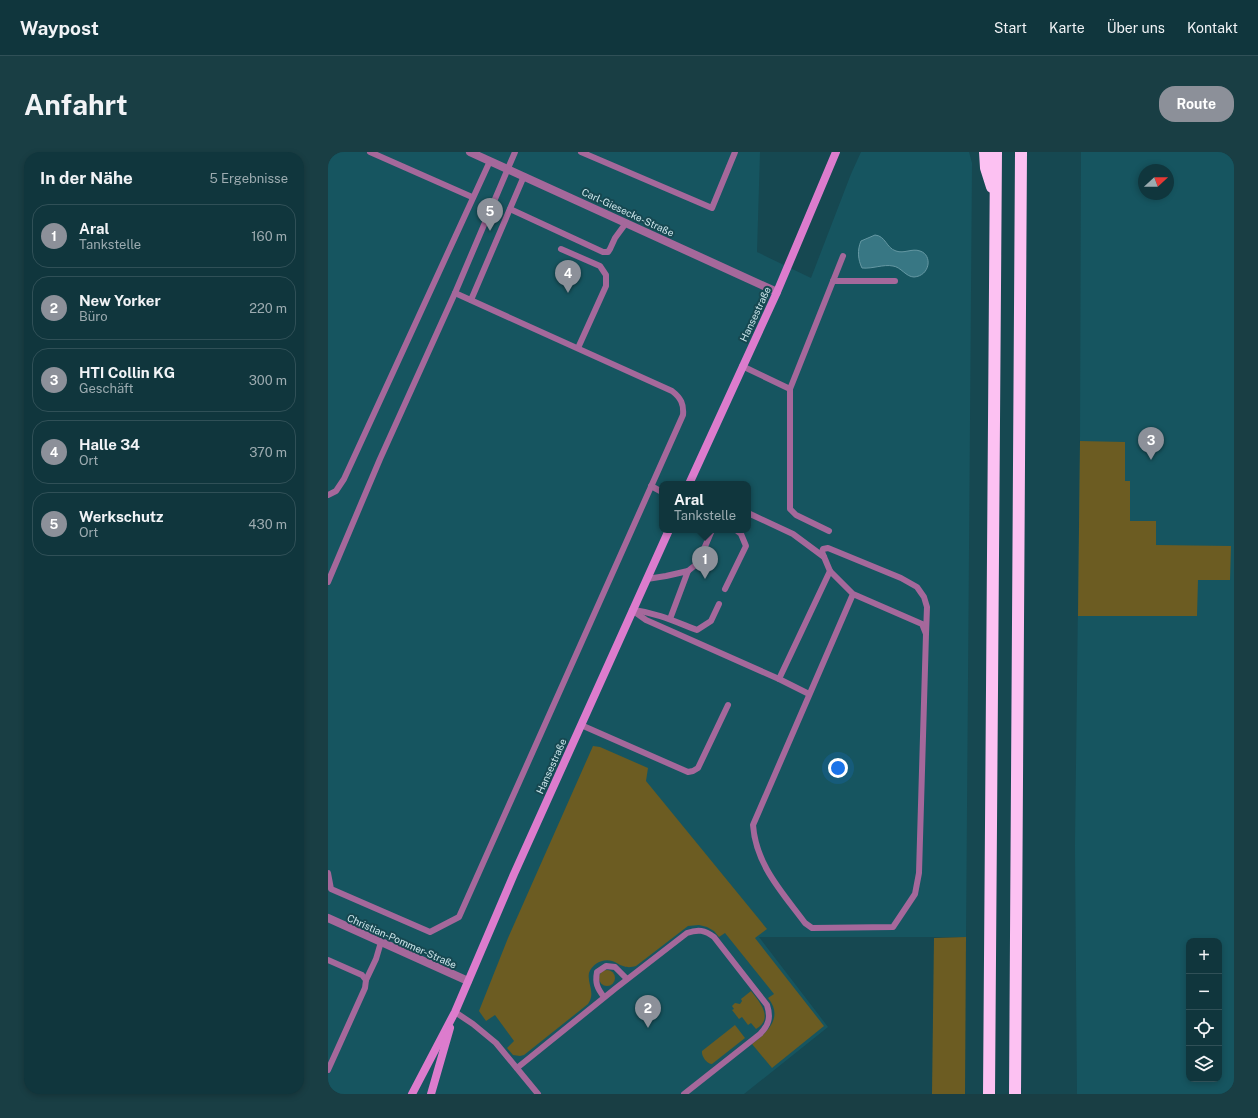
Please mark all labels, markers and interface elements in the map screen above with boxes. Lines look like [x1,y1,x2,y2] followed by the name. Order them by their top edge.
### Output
[20,17,99,39] text: Waypost
[994,20,1027,36] text: Start
[1049,20,1085,36] text: Karte
[1107,20,1165,36] text: Über uns
[1187,20,1238,36] text: Kontakt
[1159,86,1234,122] button: Route
[24,88,128,121] text: Anfahrt
[1138,164,1174,200] north arrow
[40,168,133,188] text: In der Nähe
[210,171,288,186] text: 5 Ergebnisse
[580,185,676,239] street label: Carl-Giesecke-Straße
[477,198,503,231] pin: 5
[79,220,109,237] text: Aral
[51,229,57,244] text: 1
[251,229,287,244] text: 160 m
[79,237,141,252] text: Tankstelle
[555,260,581,293] pin: 4
[737,284,773,343] street label: Hansestraße
[79,292,161,309] text: New Yorker
[50,301,58,316] text: 2
[249,301,287,316] text: 220 m
[79,309,108,324] text: Büro
[79,364,175,381] text: HTI Collin KG
[50,373,58,388] text: 3
[249,373,287,388] text: 300 m
[79,381,134,396] text: Geschäft
[1138,427,1164,460] pin: 3
[79,436,140,453] text: Halle 34
[50,445,58,460] text: 4
[249,445,287,460] text: 370 m
[79,453,98,468] text: Ort
[659,481,751,533] popup
[674,491,704,508] text: Aral
[79,508,163,525] text: Werkschutz
[674,508,736,523] text: Tankstelle
[50,517,58,532] text: 5
[248,517,287,532] text: 430 m
[79,525,98,540] text: Ort
[692,546,718,579] pin: 1
[533,736,569,795] street label: Hansestraße
[828,758,848,778] your location
[345,911,459,971] street label: Christian-Pommer-Straße
[1186,938,1222,1082] map controls
[1186,938,1222,974] button: +
[1186,974,1222,1010] button: −
[635,995,661,1028] pin: 2
[1186,1010,1222,1046] button: locate
[1186,1046,1222,1082] button: layers

